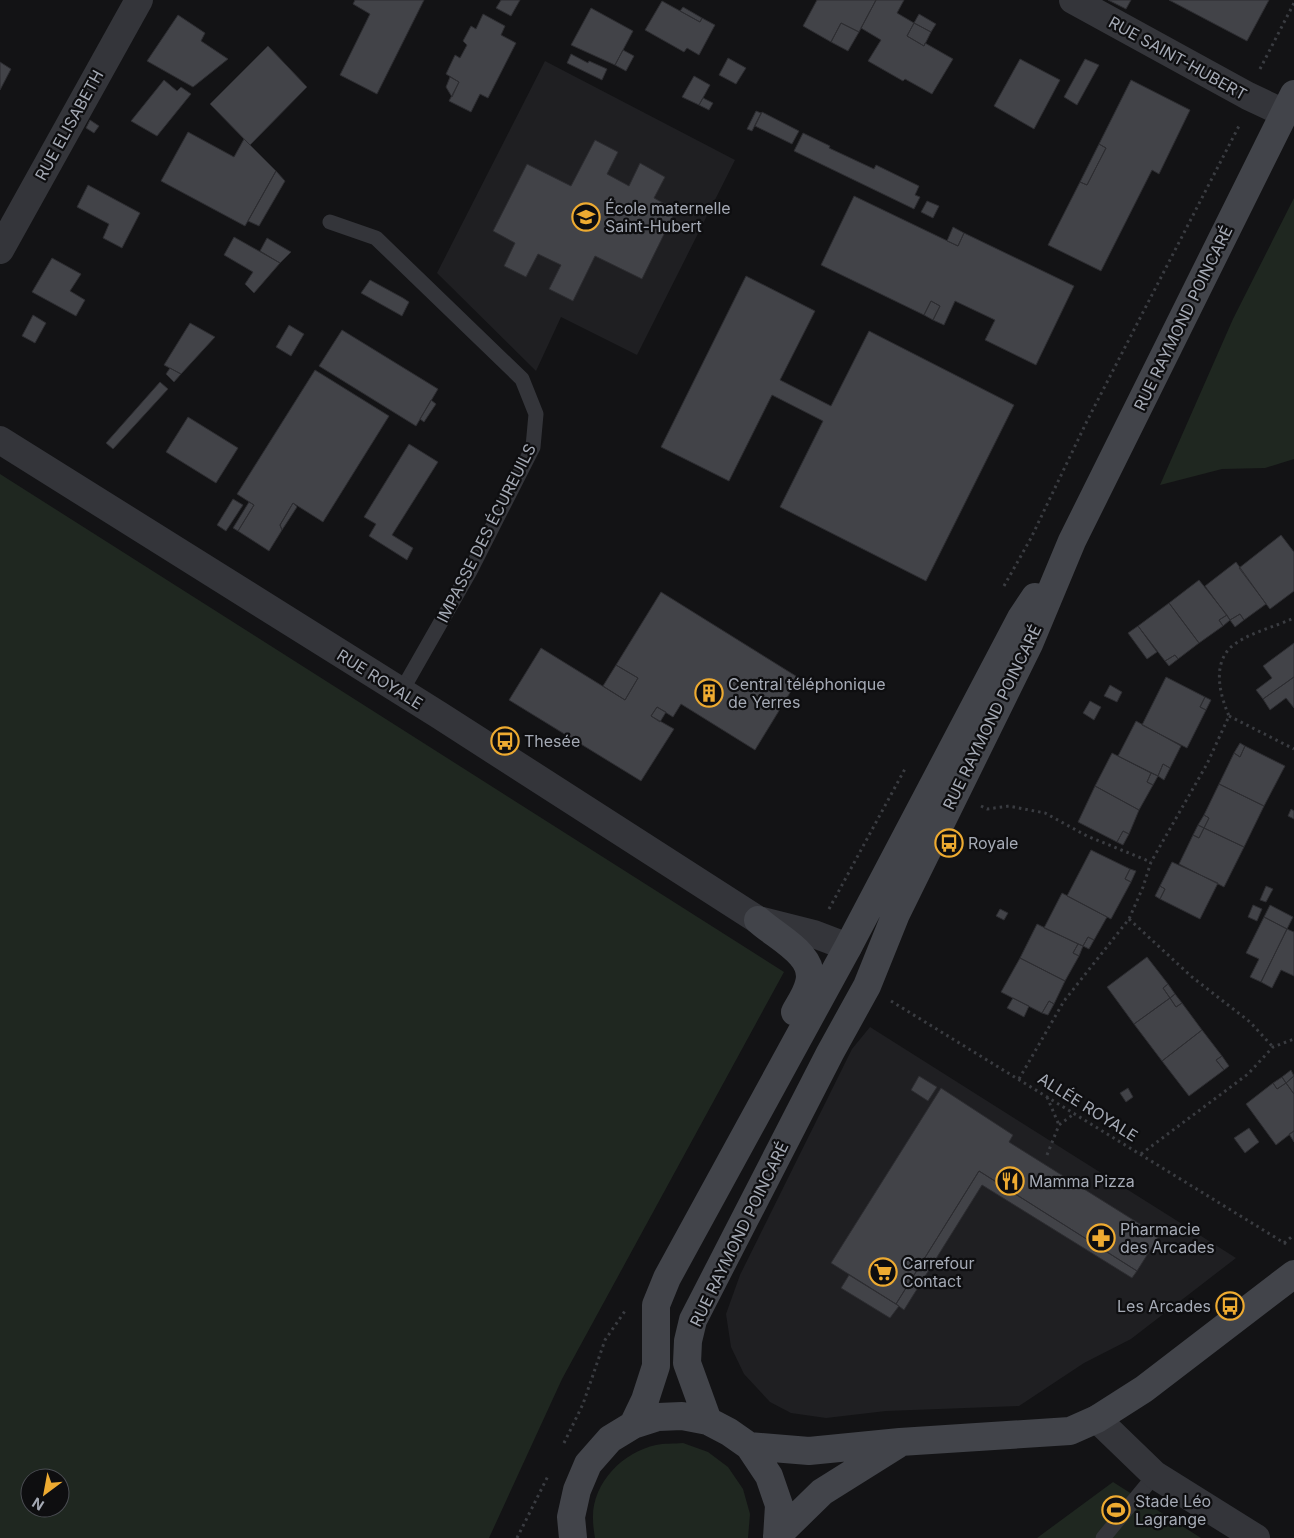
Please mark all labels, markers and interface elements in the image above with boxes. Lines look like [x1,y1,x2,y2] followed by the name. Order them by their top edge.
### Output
[1105,12,1251,104] street label: RUE SAINT-HUBERT
[30,66,108,184] street label: RUE ELISABETH
[605,198,731,236] place label: École maternelle Saint-Hubert
[571,202,601,232] school or university icon: École maternelle Saint-Hubert
[1129,222,1237,414] street label: RUE RAYMOND POINCARÉ
[432,440,540,626] street label: IMPASSE DES ÉCUREUILS
[938,621,1046,813] street label: RUE RAYMOND POINCARÉ
[333,645,427,713] street label: RUE ROYALE
[728,674,885,712] place label: Central téléphonique de Yerres
[694,678,724,708] building icon: Central téléphonique de Yerres
[490,726,520,756] bus stop icon: Thesée
[524,731,580,751] place label: Thesée
[934,828,964,858] bus stop icon: Royale
[968,833,1018,853] place label: Royale
[1034,1068,1142,1146] street label: ALLÉE ROYALE
[685,1138,793,1330] street label: RUE RAYMOND POINCARÉ
[995,1166,1025,1196] restaurant icon: Mamma Pizza
[1029,1171,1135,1191] place label: Mamma Pizza
[1120,1219,1215,1257] place label: Pharmacie des Arcades
[1086,1223,1116,1253] pharmacy icon: Pharmacie des Arcades
[902,1253,975,1291] place label: Carrefour Contact
[868,1257,898,1287] supermarket icon: Carrefour Contact
[1215,1291,1245,1321] bus stop icon: Les Arcades
[1117,1296,1211,1316] place label: Les Arcades
[20,1468,70,1518] north arrow
[1135,1491,1211,1529] place label: Stade Léo Lagrange
[29,1494,47,1514] text: N
[1101,1495,1131,1525] sports icon: Stade Léo Lagrange

